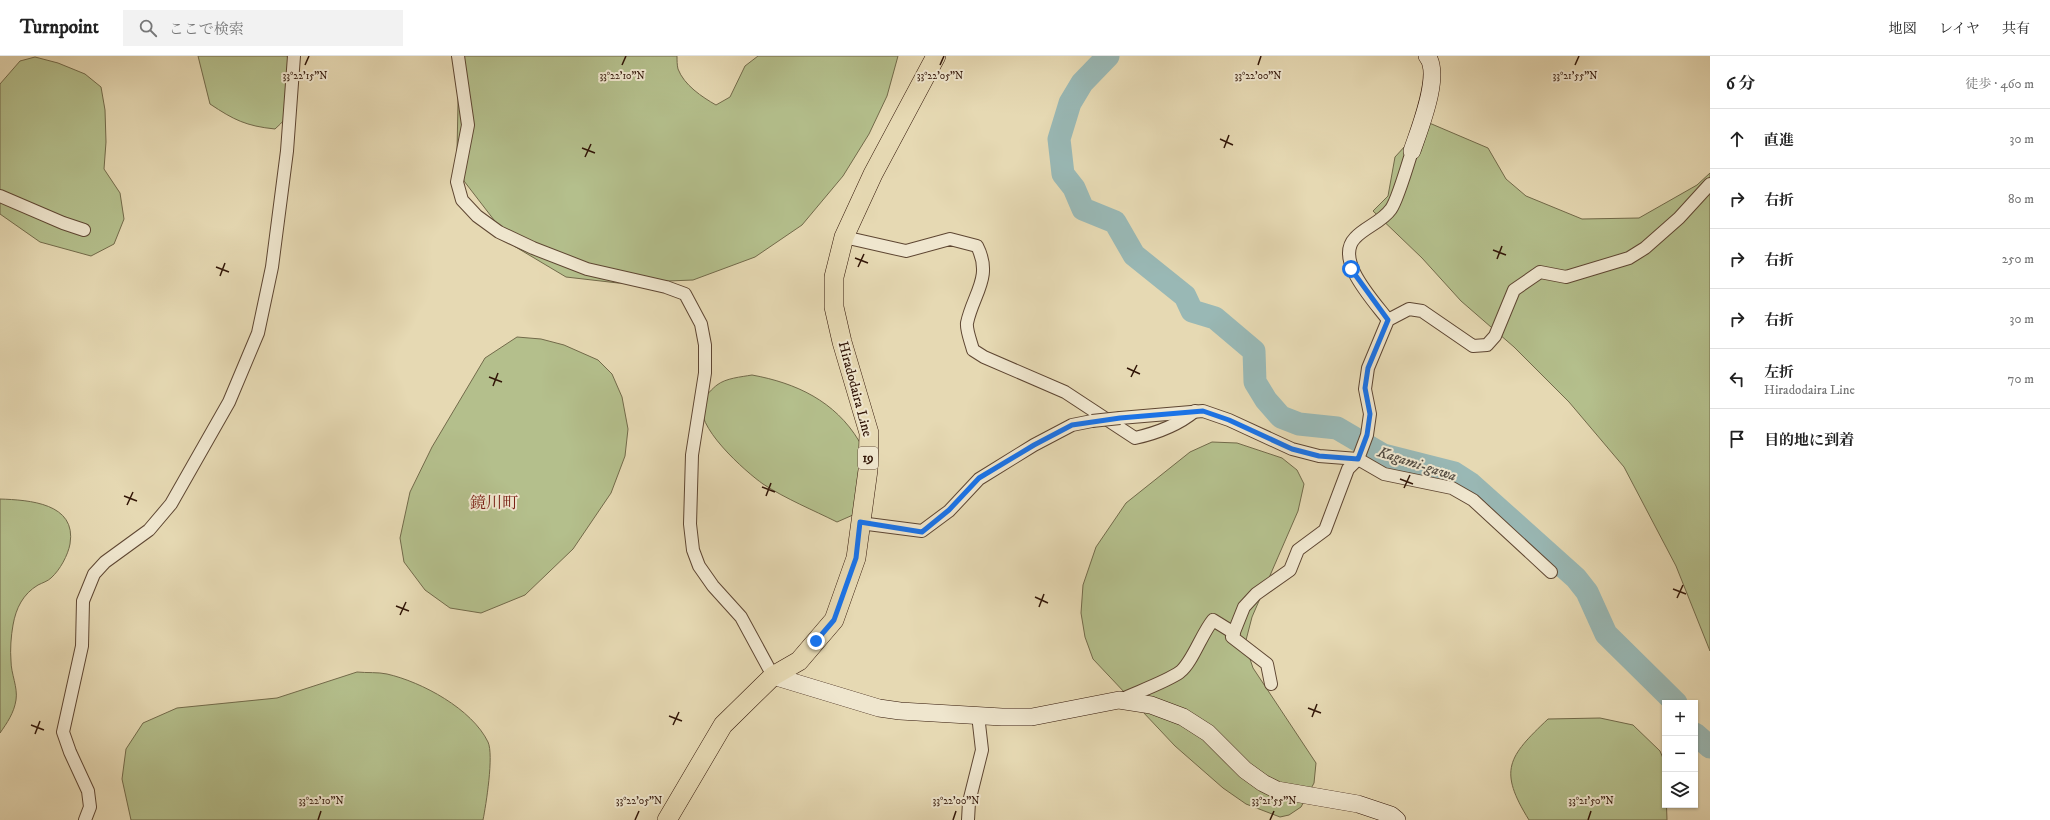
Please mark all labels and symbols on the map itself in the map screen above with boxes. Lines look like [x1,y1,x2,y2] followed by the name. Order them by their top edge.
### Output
[283,70,327,82] text: 33°22'15"N
[599,70,645,82] text: 33°22'10"N
[917,70,963,82] text: 33°22'05"N
[1235,70,1281,82] text: 33°22'00"N
[1553,70,1597,82] text: 33°21'55"N
[1342,260,1360,278] route start
[834,339,876,439] street label: Hiradodaira Line
[1374,442,1459,486] water label: Kagami-gawa
[858,447,878,469] road number: 19
[470,493,518,513] district label: 鏡川町
[807,632,825,650] route end
[298,795,344,807] text: 33°22'10"N
[616,795,662,807] text: 33°22'05"N
[933,795,979,807] text: 33°22'00"N
[1252,795,1296,807] text: 33°21'55"N
[1568,795,1614,807] text: 33°21'50"N

